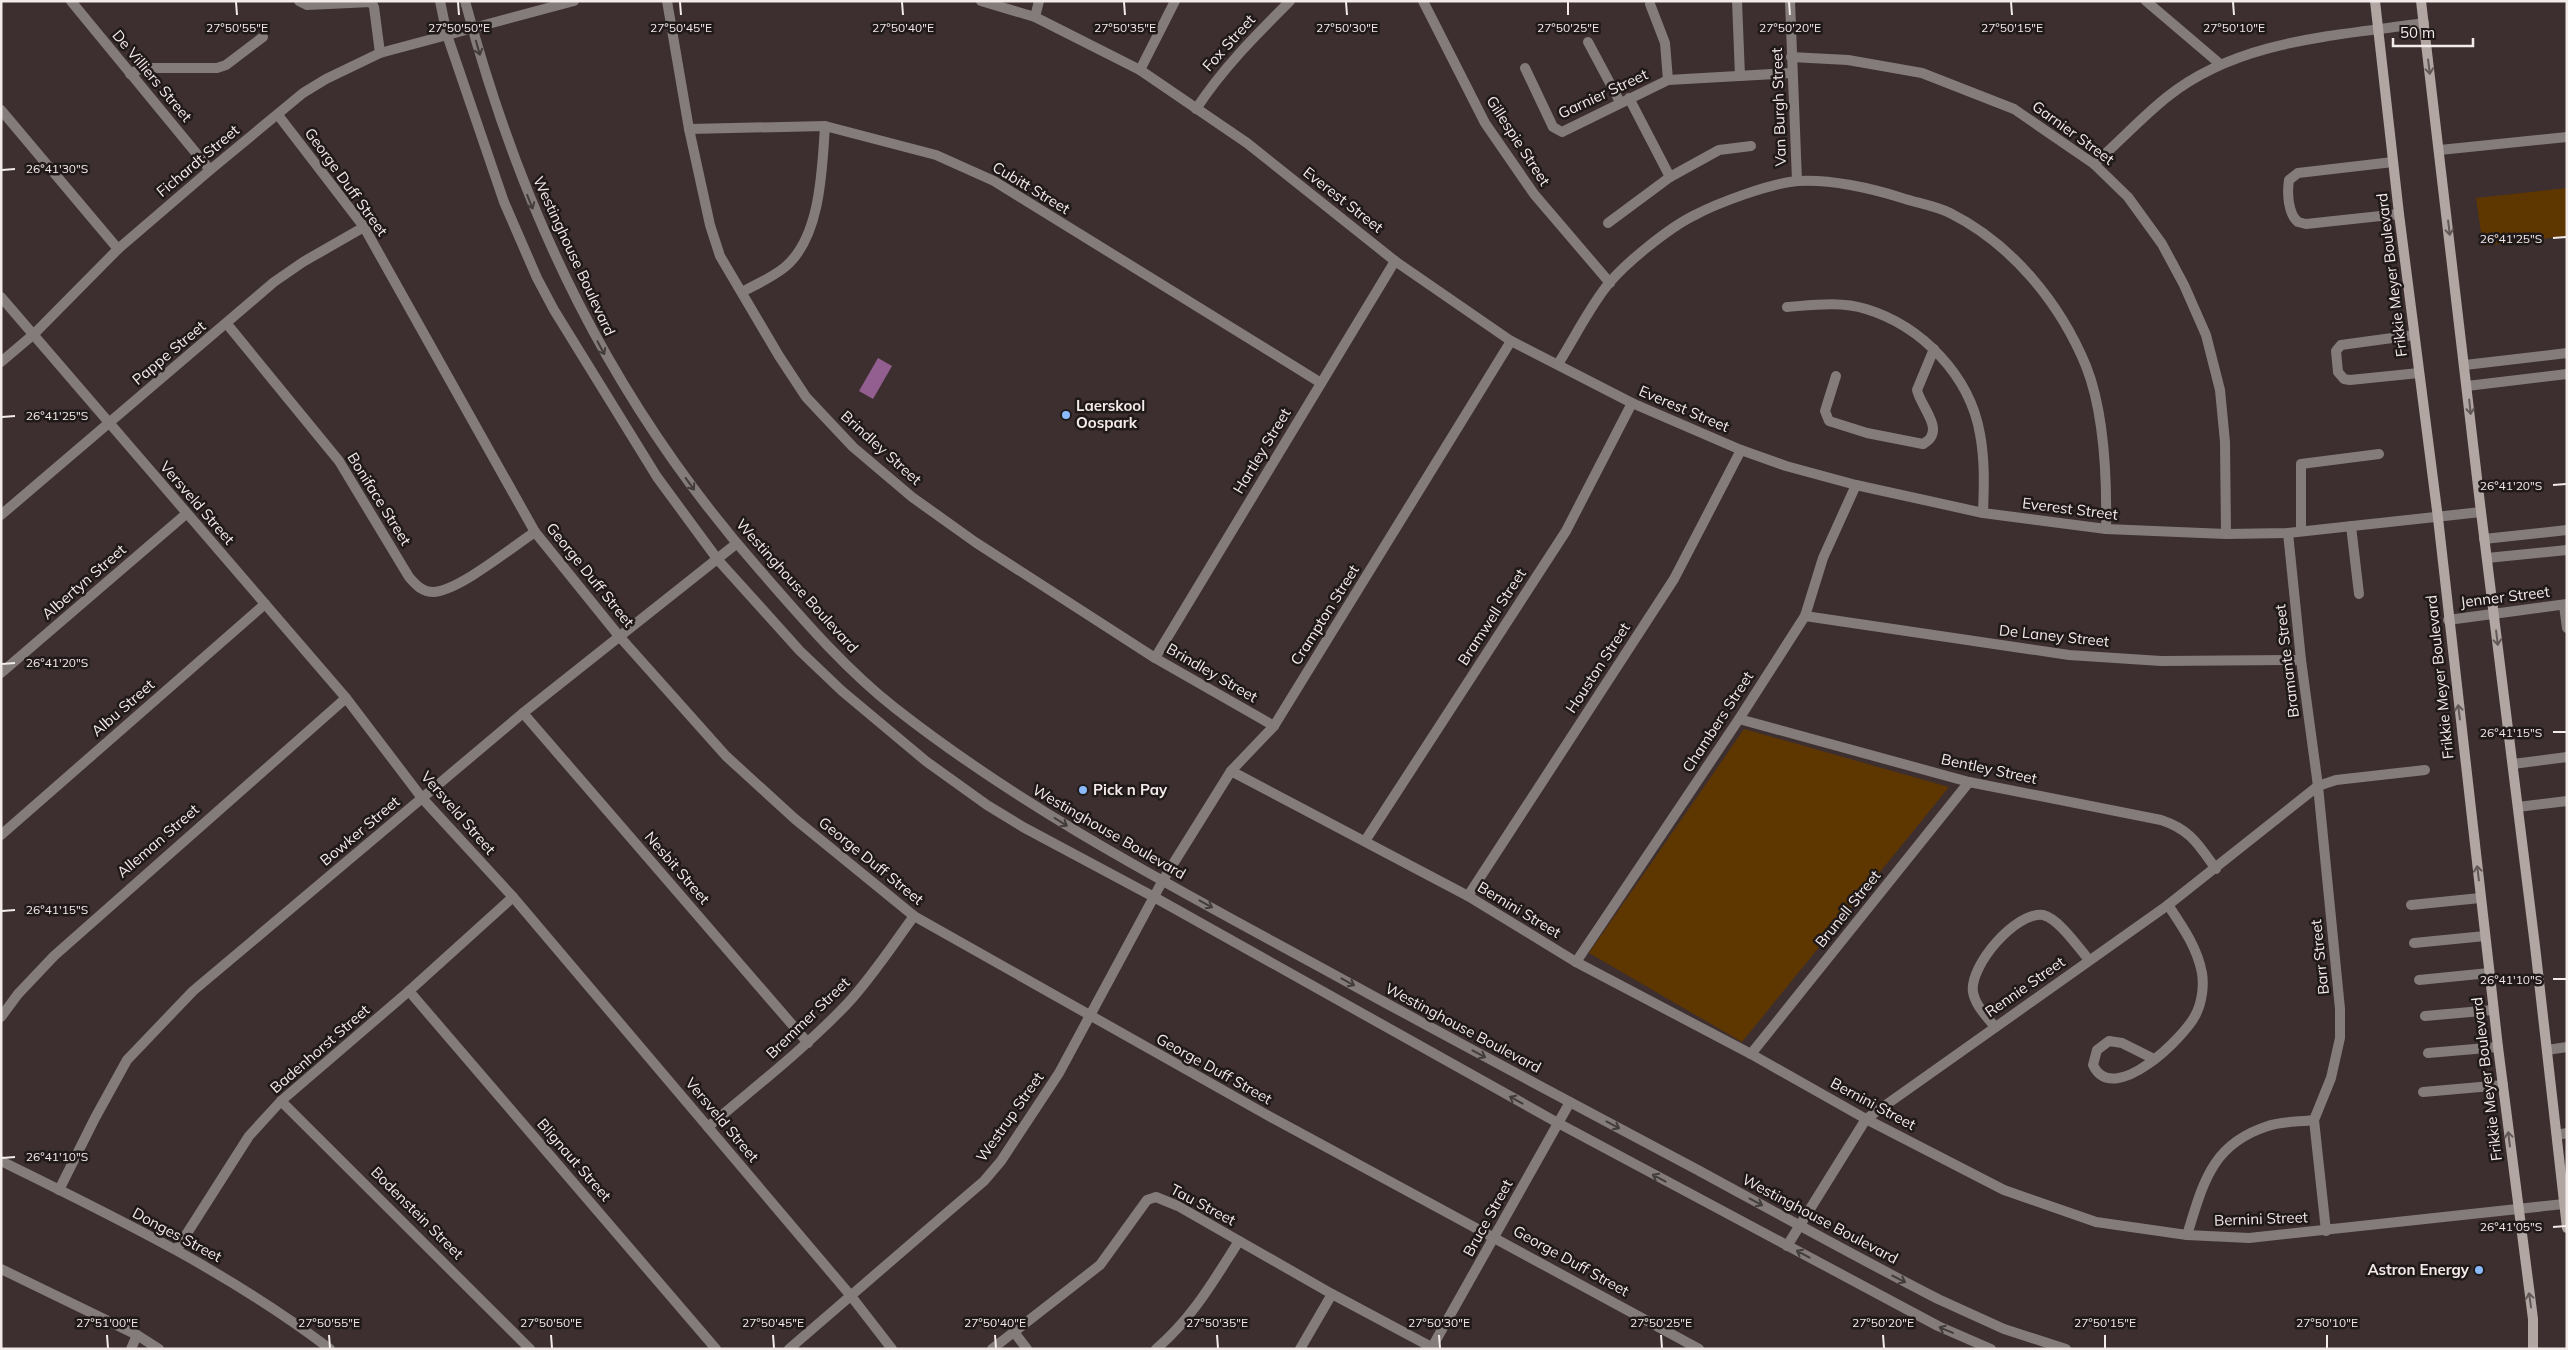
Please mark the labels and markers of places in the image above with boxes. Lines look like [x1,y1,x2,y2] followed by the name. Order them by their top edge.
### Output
[1076,396,1145,432] place label: Laerskool Oospark
[1060,409,1072,421] marker: Laerskool Oospark
[1093,780,1168,799] place label: Pick n Pay
[1077,784,1089,796] marker: Pick n Pay
[2367,1260,2470,1279] place label: Astron Energy
[2473,1264,2485,1276] marker: Astron Energy

